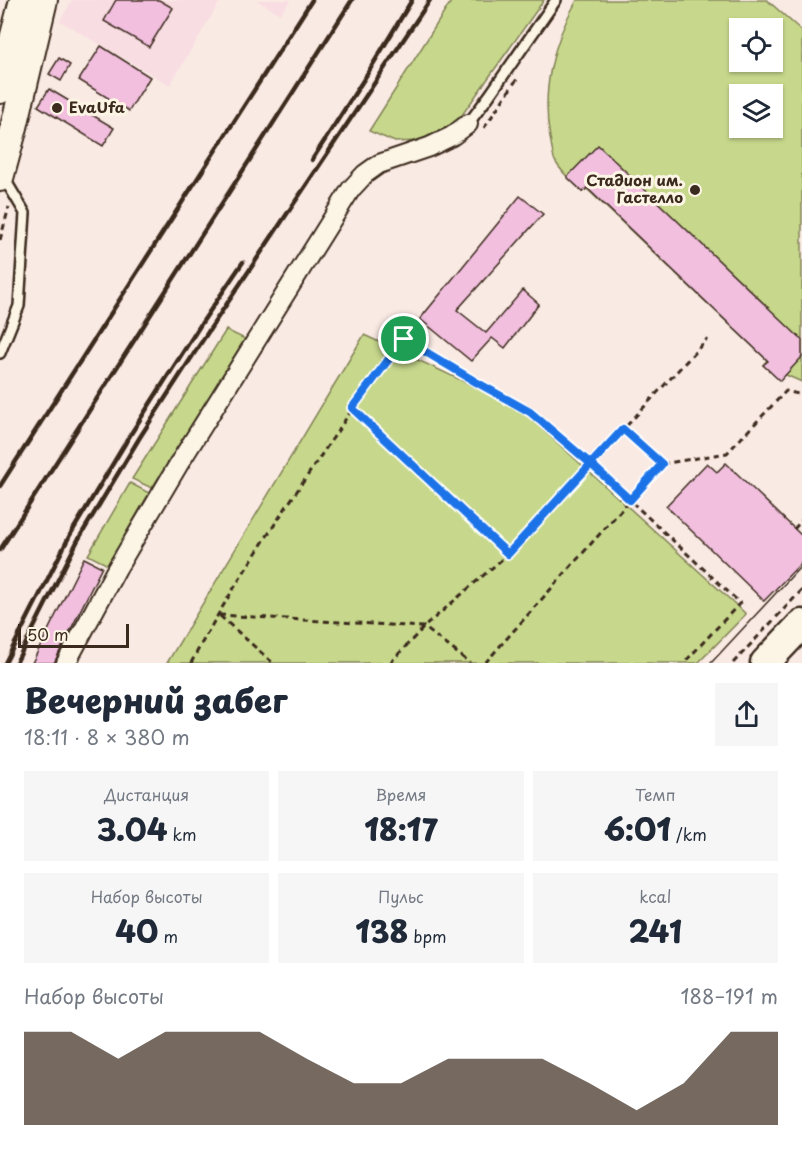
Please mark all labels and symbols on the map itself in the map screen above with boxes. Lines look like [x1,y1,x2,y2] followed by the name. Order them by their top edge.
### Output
[69,95,125,118] place label: EvaUfa
[50,101,64,115] marker: EvaUfa
[586,168,683,208] place label: Стадион им. Гастелло
[688,183,702,197] marker: Стадион им. Гастелло
[378,313,429,364] pin
[18,621,129,648] scale bar

